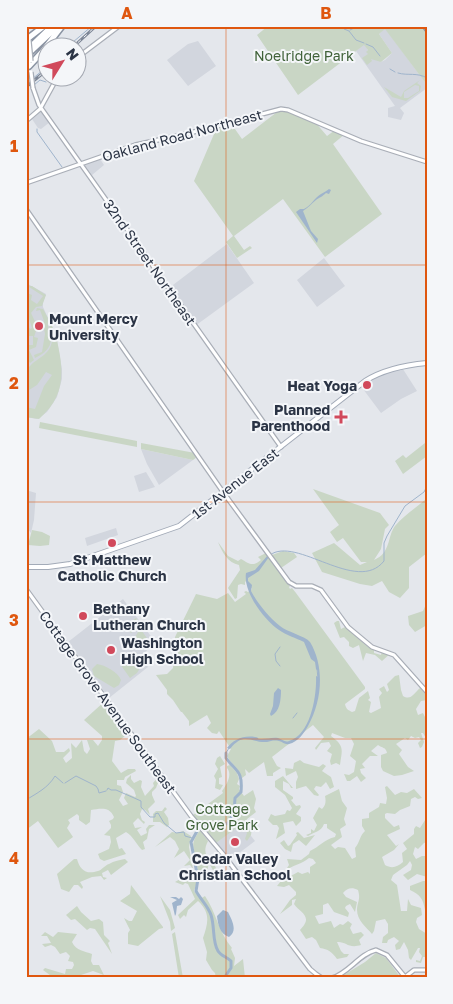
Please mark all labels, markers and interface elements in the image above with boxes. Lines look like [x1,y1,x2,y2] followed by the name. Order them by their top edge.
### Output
[121,3,133,23] text: A
[320,3,332,23] text: B
[38,38,88,88] north arrow
[63,45,83,63] text: N
[254,47,354,64] park label: Noelridge Park
[100,105,264,165] street label: Oakland Road Northeast
[10,136,18,156] text: 1
[100,196,200,328] street label: 32nd Street Northeast
[49,310,139,343] place label: Mount Mercy University
[33,320,45,332] marker: Mount Mercy University
[9,373,19,393] text: 2
[287,377,357,394] place label: Heat Yoga
[361,379,373,391] marker: Heat Yoga
[251,401,330,434] place label: Planned Parenthood
[334,410,348,424] marker: Planned Parenthood
[188,444,282,522] street label: 1st Avenue East
[106,537,118,549] marker: St Matthew Catholic Church
[57,551,167,584] place label: St Matthew Catholic Church
[93,600,205,633] place label: Bethany Lutheran Church
[36,607,180,797] street label: Cottage Grove Avenue Southeast
[9,610,19,630] text: 3
[77,610,89,622] marker: Bethany Lutheran Church
[121,634,204,667] place label: Washington High School
[105,644,117,656] marker: Washington High School
[186,800,258,833] park label: Cottage Grove Park
[229,836,241,848] marker: Cedar Valley Christian School
[9,848,19,868] text: 4
[179,850,291,883] place label: Cedar Valley Christian School

